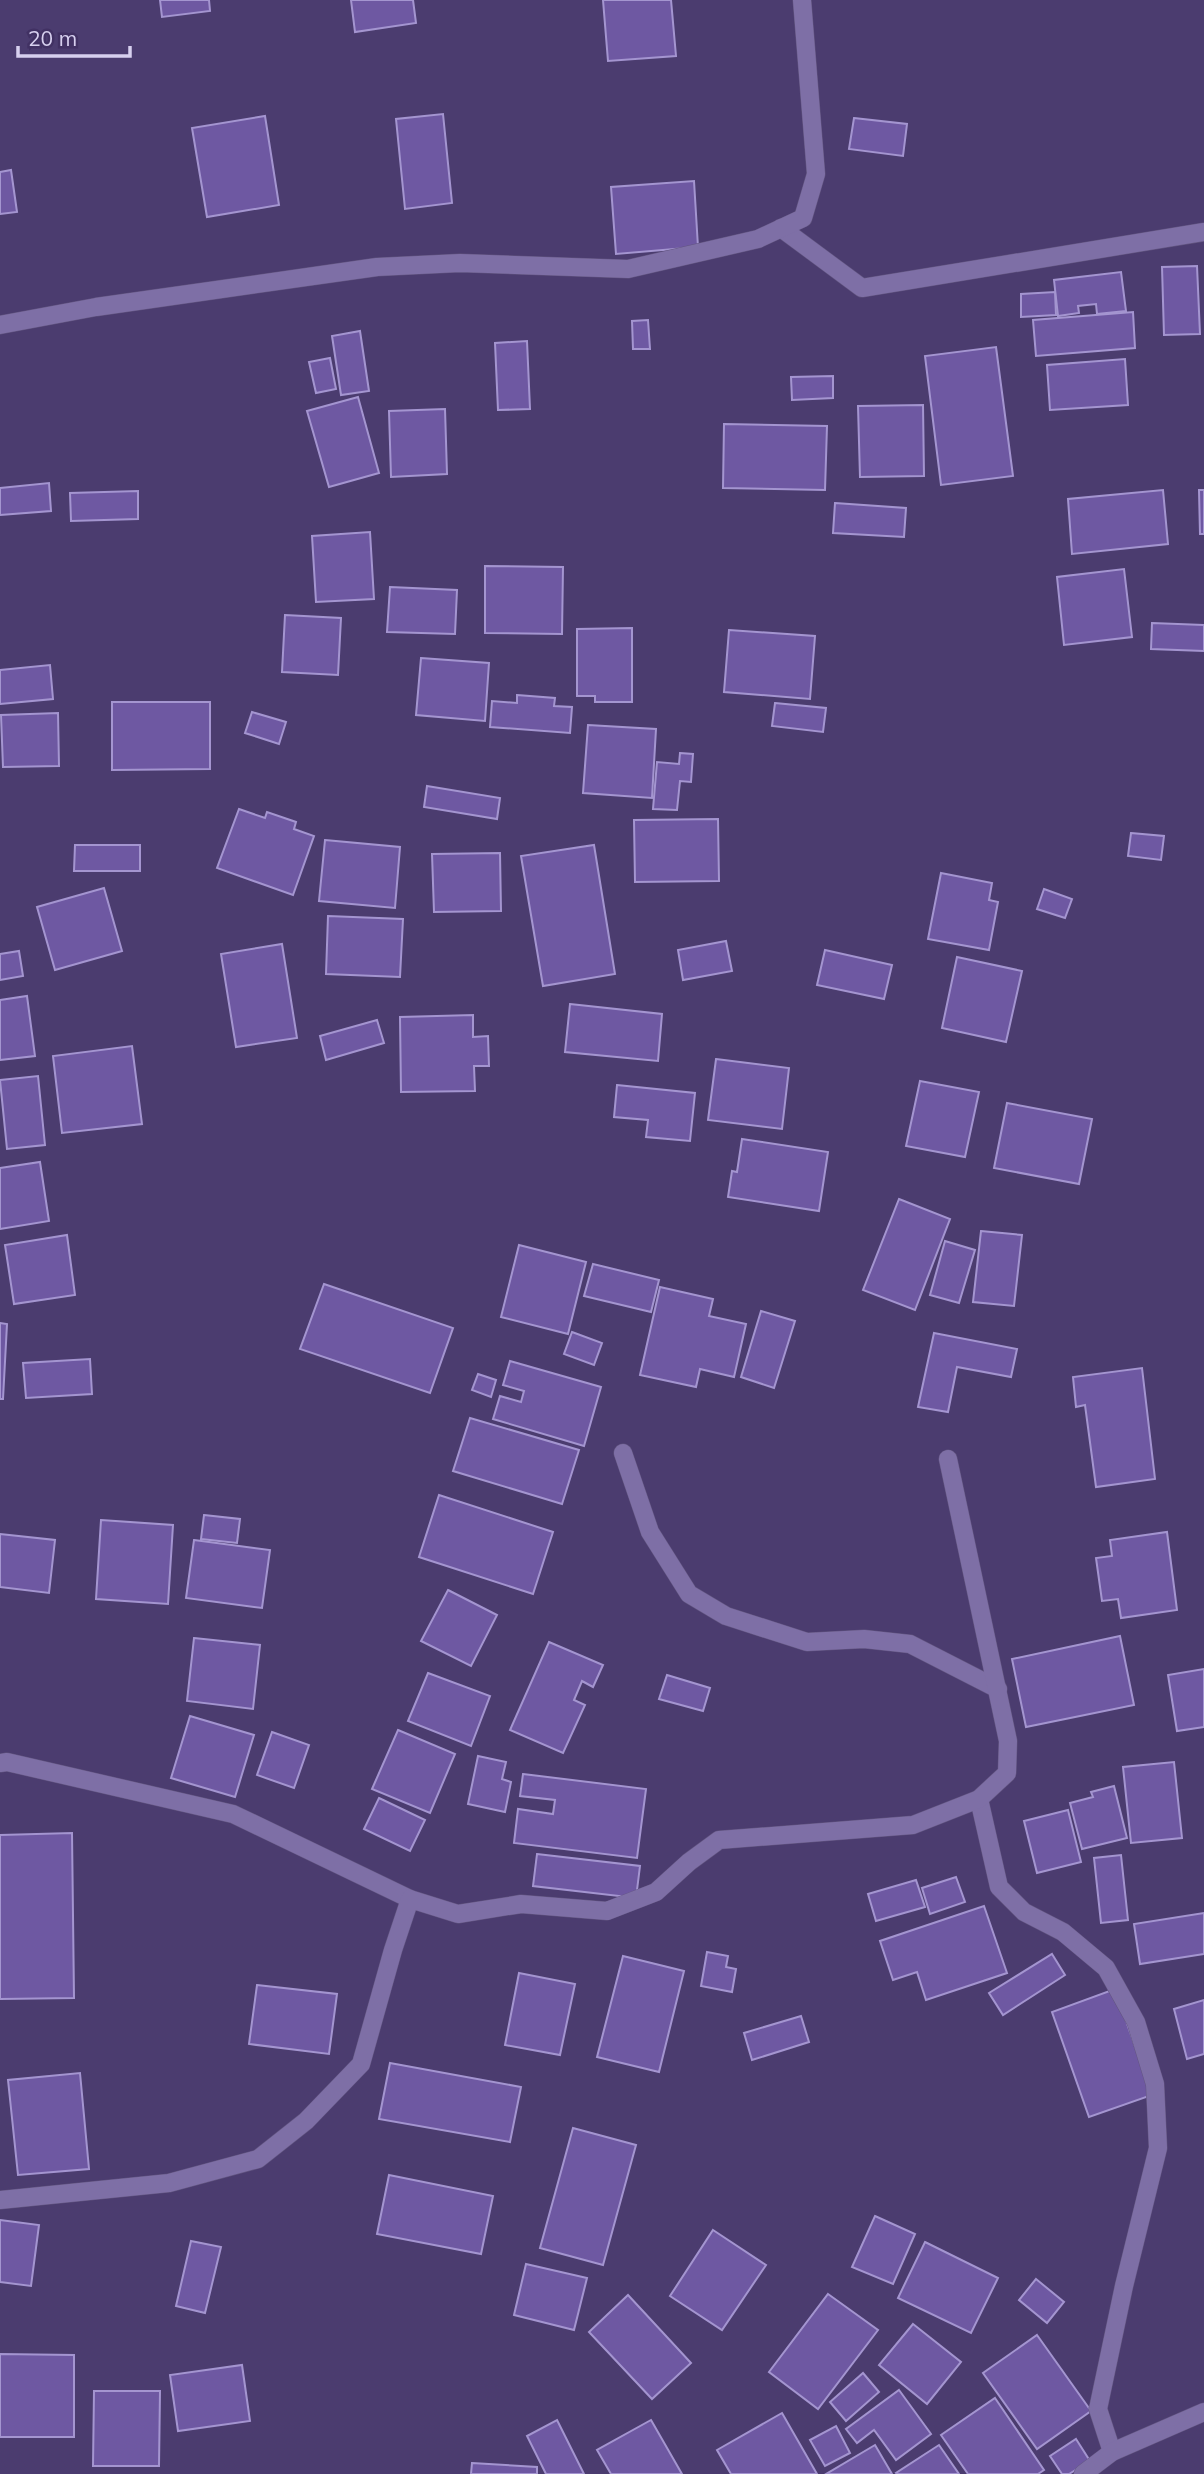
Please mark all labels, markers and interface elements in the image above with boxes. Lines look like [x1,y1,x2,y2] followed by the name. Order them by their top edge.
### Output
[18,14,130,58] scale bar
[28,25,77,51] text: 20 m

